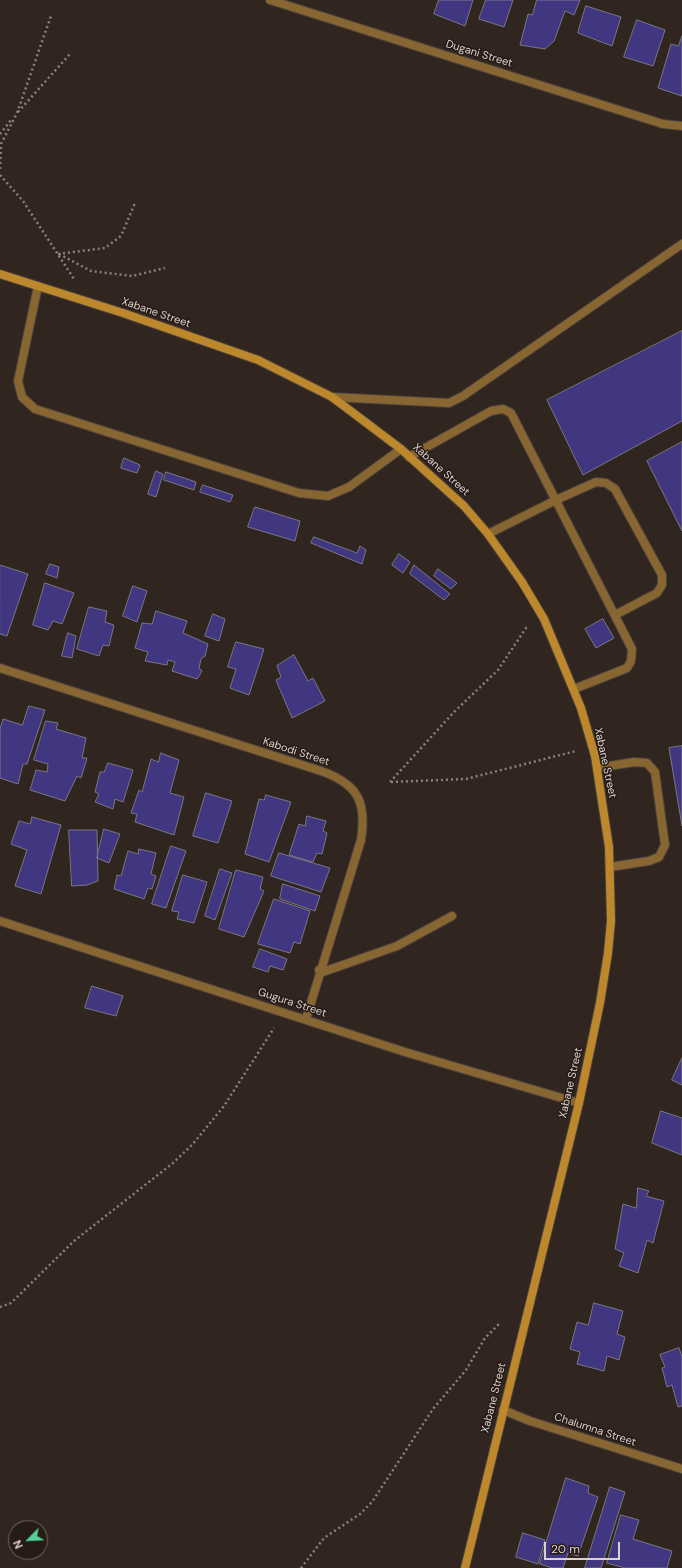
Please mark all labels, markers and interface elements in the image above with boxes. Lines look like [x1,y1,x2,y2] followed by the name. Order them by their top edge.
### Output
[444,38,514,70] street label: Dugani Street
[120,295,192,331] street label: Xabane Street
[410,441,472,499] street label: Xabane Street
[591,726,619,800] street label: Xabane Street
[261,735,331,769] street label: Kabodi Street
[256,986,328,1020] street label: Gugura Street
[556,1046,586,1120] street label: Xabane Street
[479,1362,509,1434] street label: Xabane Street
[552,1411,638,1449] street label: Chalumna Street
[8,1520,48,1560] north arrow
[546,1534,622,1560] scale bar
[10,1538,26,1551] text: N
[551,1541,580,1557] text: 20 m

